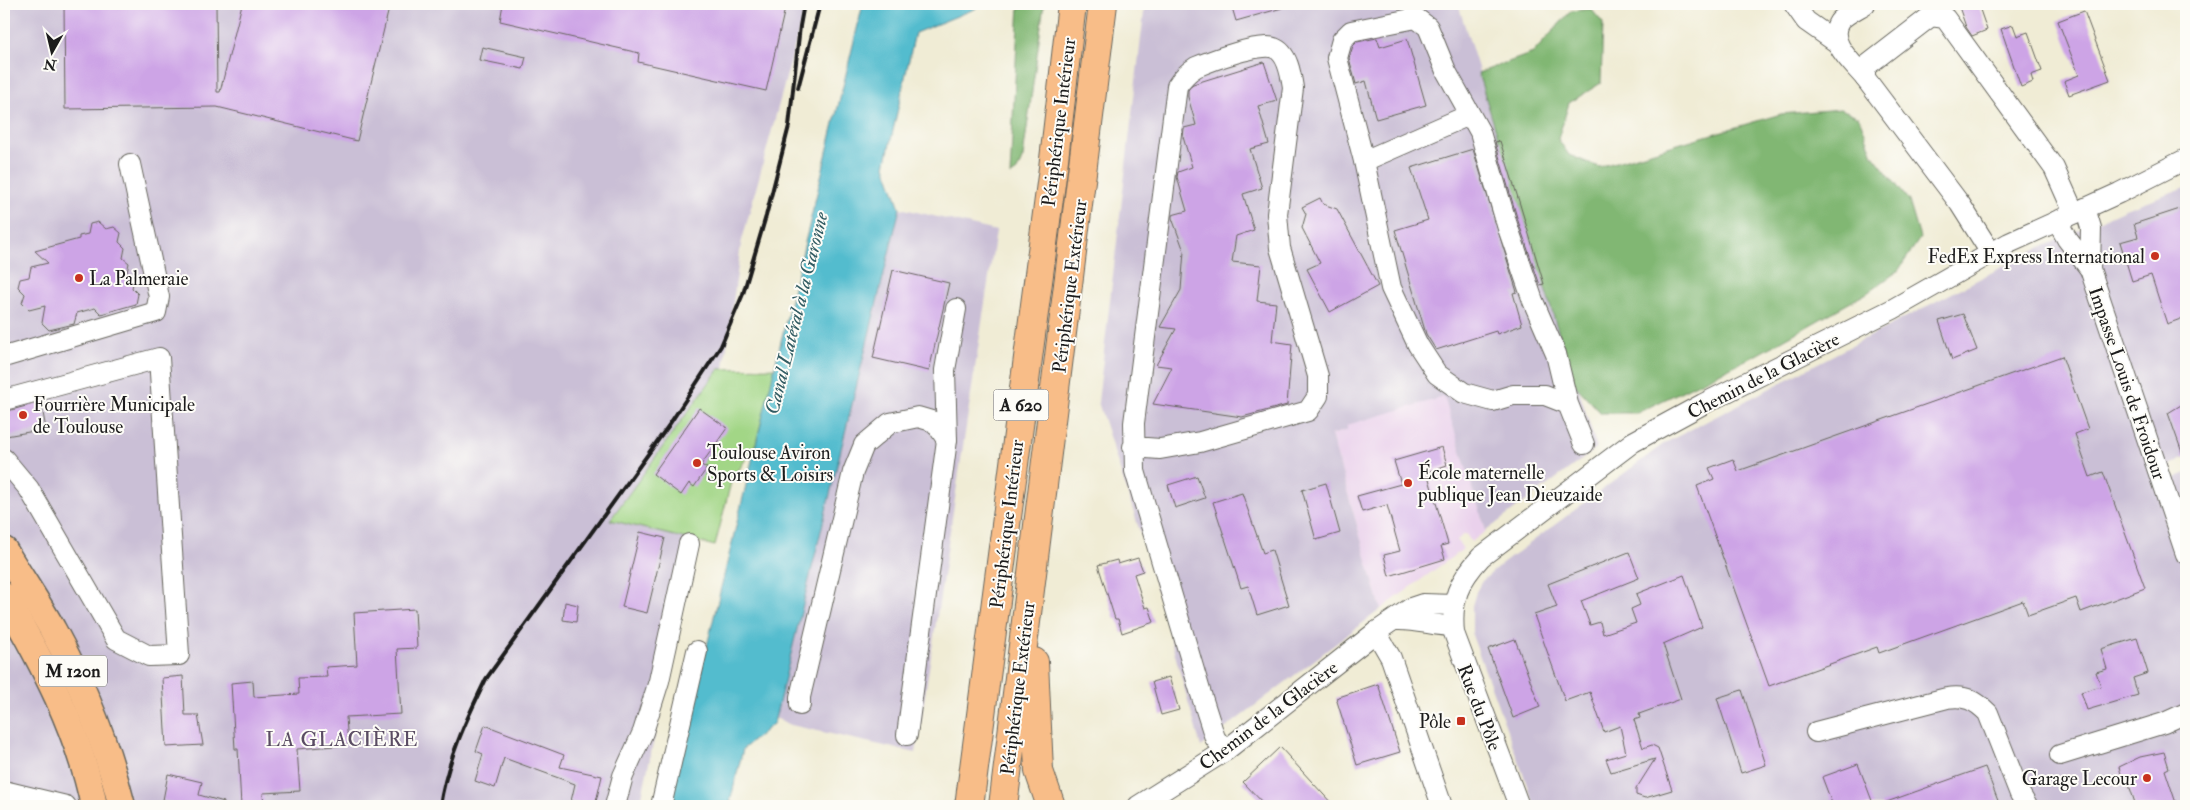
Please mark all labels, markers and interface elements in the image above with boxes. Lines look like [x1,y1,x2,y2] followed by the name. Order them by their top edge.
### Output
[28,28,78,78] north arrow
[1037,36,1082,208] street label: Périphérique Intérieur
[42,55,59,74] text: N
[1047,198,1094,374] street label: Périphérique Extérieur
[759,209,834,417] water label: Canal Latéral à la Garonne
[1928,245,2145,270] place label: FedEx Express International
[2149,250,2161,262] marker: FedEx Express International
[89,267,188,291] place label: La Palmeraie
[73,272,85,284] marker: La Palmeraie
[2082,284,2171,483] street label: Impasse Louis de Froidour
[1683,327,1844,425] street label: Chemin de la Glacière
[994,390,1048,420] road number: A 620
[33,393,195,439] place label: Fourrière Municipale de Toulouse
[17,409,29,421] marker: Fourrière Municipale de Toulouse
[985,438,1030,610] street label: Périphérique Intérieur
[707,441,833,488] place label: Toulouse Aviron Sports & Loisirs
[691,457,703,469] marker: Toulouse Aviron Sports & Loisirs
[1417,459,1602,508] place label: École maternelle publique Jean Dieuzaide
[1402,477,1414,489] marker: École maternelle publique Jean Dieuzaide
[995,600,1042,776] street label: Périphérique Extérieur
[39,656,107,686] road number: M 120n
[1194,656,1343,776] street label: Chemin de la Glacière
[1452,661,1507,754] street label: Rue du Pôle
[1419,710,1451,734] place label: Pôle
[1455,715,1467,727] marker: Pôle
[266,726,418,752] district label: LA GLACIÈRE
[2022,767,2137,791] place label: Garage Lecour
[2141,772,2153,784] marker: Garage Lecour

